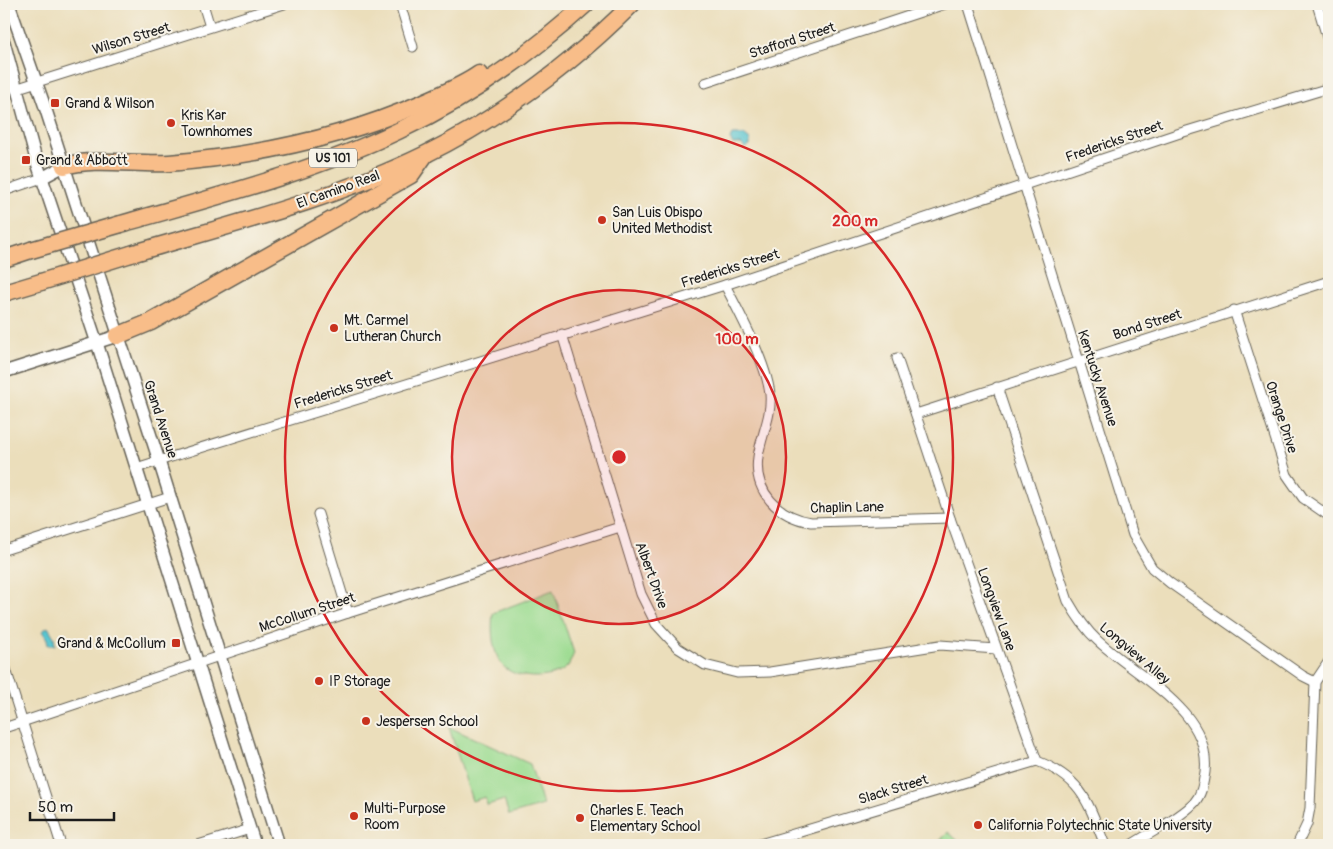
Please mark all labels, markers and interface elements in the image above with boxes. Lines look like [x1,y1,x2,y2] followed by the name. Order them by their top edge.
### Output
[747,18,838,62] street label: Stafford Street
[90,19,172,58] street label: Wilson Street
[65,95,154,112] place label: Grand & Wilson
[49,97,61,109] marker: Grand & Wilson
[181,107,253,140] place label: Kris Kar Townhomes
[165,117,177,129] marker: Kris Kar Townhomes
[1063,117,1165,166] street label: Fredericks Street
[309,148,357,168] road number: US 101
[36,152,128,169] place label: Grand & Abbott
[20,154,32,166] marker: Grand & Abbott
[294,167,382,212] street label: El Camino Real
[612,204,712,237] place label: San Luis Obispo United Methodist
[832,212,878,231] text: 200 m
[596,214,608,226] marker: San Luis Obispo United Methodist
[679,245,782,291] street label: Fredericks Street
[1111,305,1184,344] street label: Bond Street
[344,312,441,345] place label: Mt. Carmel Lutheran Church
[328,322,340,334] marker: Mt. Carmel Lutheran Church
[1074,328,1121,429] street label: Kentucky Avenue
[716,330,758,349] text: 100 m
[292,366,395,412] street label: Fredericks Street
[140,378,181,460] street label: Grand Avenue
[1262,379,1301,455] street label: Orange Drive
[610,448,628,466] centre of rings
[810,498,884,517] street label: Chaplin Lane
[632,539,671,611] street label: Albert Drive
[974,565,1019,653] street label: Longview Lane
[257,589,358,636] street label: McCollum Street
[1096,619,1173,688] street label: Longview Alley
[57,635,166,652] place label: Grand & McCollum
[170,637,182,649] marker: Grand & McCollum
[329,673,391,690] place label: IP Storage
[313,675,325,687] marker: IP Storage
[376,713,478,730] place label: Jespersen School
[360,715,372,727] marker: Jespersen School
[856,771,930,808] street label: Slack Street
[30,789,114,821] scale bar
[38,798,73,817] text: 50 m
[364,800,445,833] place label: Multi-Purpose Room
[590,802,701,835] place label: Charles E. Teach Elementary School
[348,810,360,822] marker: Multi-Purpose Room
[574,812,586,824] marker: Charles E. Teach Elementary School
[988,817,1212,834] place label: California Polytechnic State University
[972,819,984,831] marker: California Polytechnic State University

